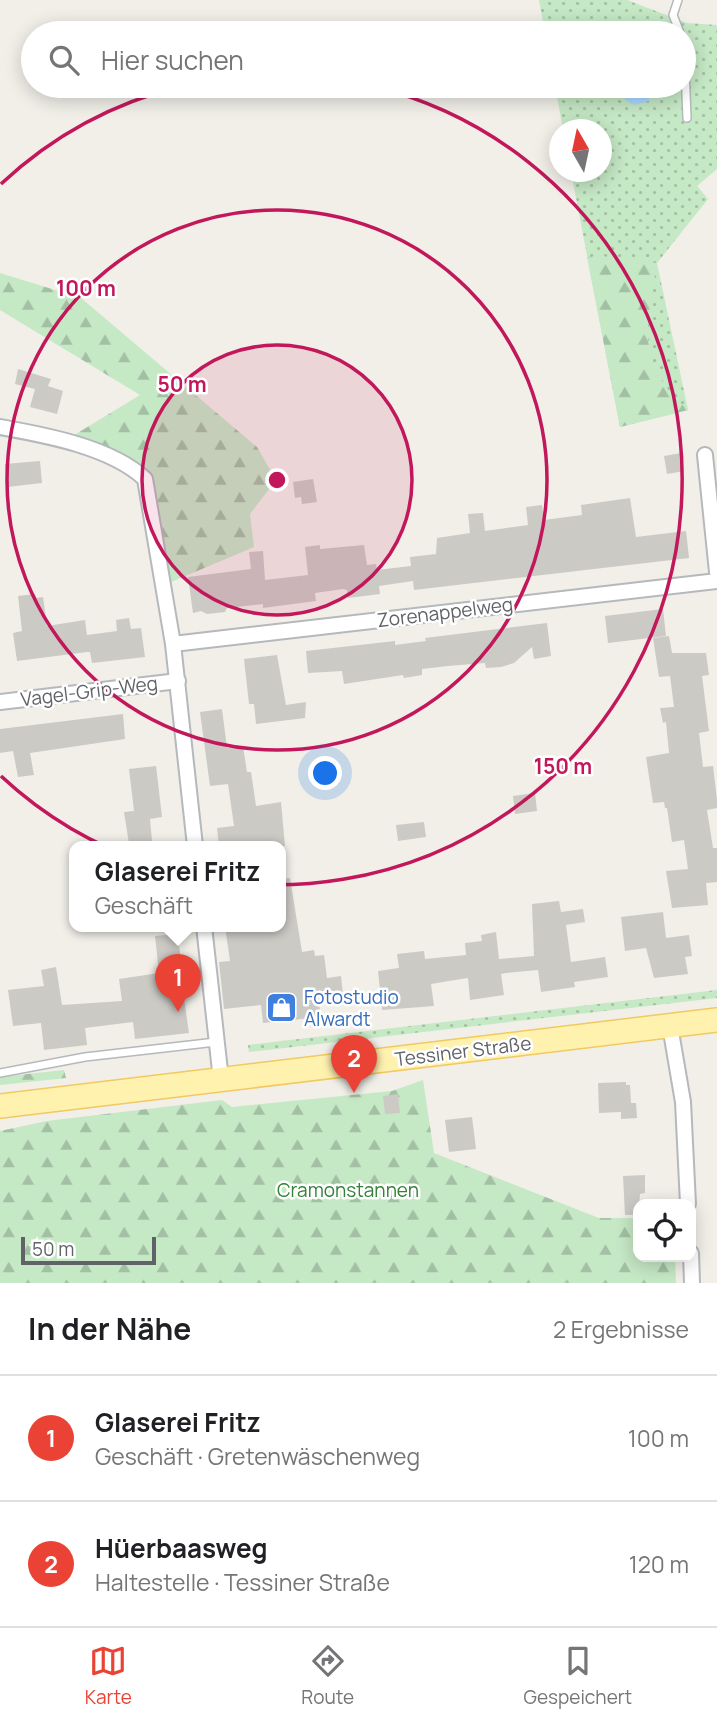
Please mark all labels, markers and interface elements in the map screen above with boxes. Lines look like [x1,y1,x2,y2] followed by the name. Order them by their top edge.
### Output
[21,21,696,98] search box
[45,41,83,79] icon: search
[101,42,244,78] text: Hier suchen
[549,119,612,182] north arrow
[56,274,116,302] text: 100 m
[157,370,207,398] text: 50 m
[265,468,289,492] centre of rings
[376,591,514,633] street label: Zorenappelweg
[19,670,159,712] street label: Vagel-Grip-Weg
[534,752,592,780] text: 150 m
[308,756,342,790] your location
[69,841,286,932] popup
[95,853,260,889] text: Glaserei Fritz
[95,889,193,921] text: Geschäft
[155,954,201,1012] pin: 1
[304,984,399,1032] place label: Fotostudio Alwardt
[264,991,298,1025] shop icon: Fotostudio Alwardt
[393,1030,533,1072] street label: Tessiner Straße
[331,1035,377,1093] pin: 2
[277,1177,419,1203] park label: Cramonstannen
[633,1199,696,1262] map controls
[633,1199,696,1262] button: locate
[21,1234,156,1266] scale bar
[32,1236,74,1262] text: 50 m
[28,1308,191,1349] text: In der Nähe
[553,1313,689,1345] text: 2 Ergebnisse
[95,1404,261,1440] text: Glaserei Fritz
[46,1422,56,1454] text: 1
[628,1422,689,1454] text: 100 m
[95,1440,420,1472] text: Geschäft · Gretenwäschenweg
[95,1530,268,1566] text: Hüerbaasweg
[44,1548,58,1580] text: 2
[629,1548,689,1580] text: 120 m
[95,1566,390,1598] text: Haltestelle · Tessiner Straße
[85,1642,132,1710] tab: Karte
[301,1642,354,1710] tab: Route
[524,1642,632,1710] tab: Gespeichert

